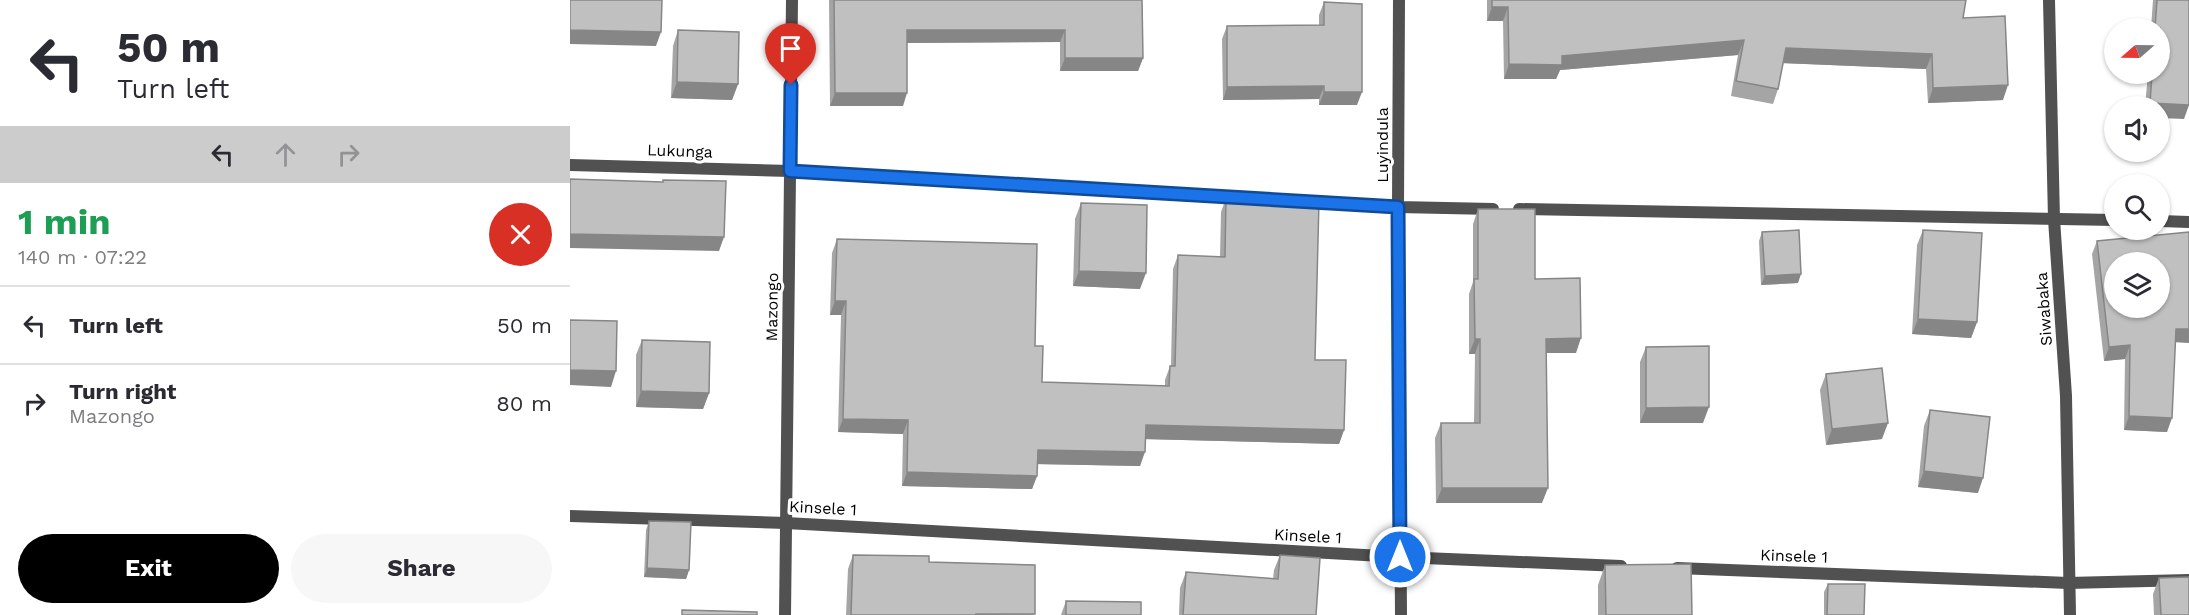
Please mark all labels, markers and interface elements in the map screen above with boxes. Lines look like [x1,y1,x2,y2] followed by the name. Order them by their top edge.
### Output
[2104,18,2170,84] north arrow
[2104,18,2170,318] map controls
[117,23,220,72] text: 50 m
[765,23,816,85] pin
[18,24,96,102] icon: left
[774,32,807,65] icon: arrive
[117,73,229,105] text: Turn left
[2104,96,2170,162] button: sound
[1373,107,1392,183] street label: Luyindula
[206,138,239,171] icon: left
[269,138,302,171] icon: ahead
[332,138,365,171] icon: right
[647,140,713,162] street label: Lukunga
[2104,174,2170,240] button: search
[18,201,110,243] text: 1 min
[489,203,552,266] button: close
[18,245,147,269] text: 140 m · 07:22
[2104,252,2170,318] button: layers
[2032,272,2056,346] street label: Siwabaka
[762,273,782,341] street label: Mazongo
[18,309,51,342] icon: left
[69,313,163,338] text: Turn left
[497,313,552,338] text: 50 m
[69,379,176,404] text: Turn right
[18,387,51,420] icon: right
[496,391,552,416] text: 80 m
[69,404,155,428] text: Mazongo
[789,497,857,519] street label: Kinsele 1
[1274,525,1342,547] street label: Kinsele 1
[1368,525,1432,589] position arrow
[18,534,279,603] button: Exit
[291,534,552,603] button: Share
[1760,545,1828,567] street label: Kinsele 1

